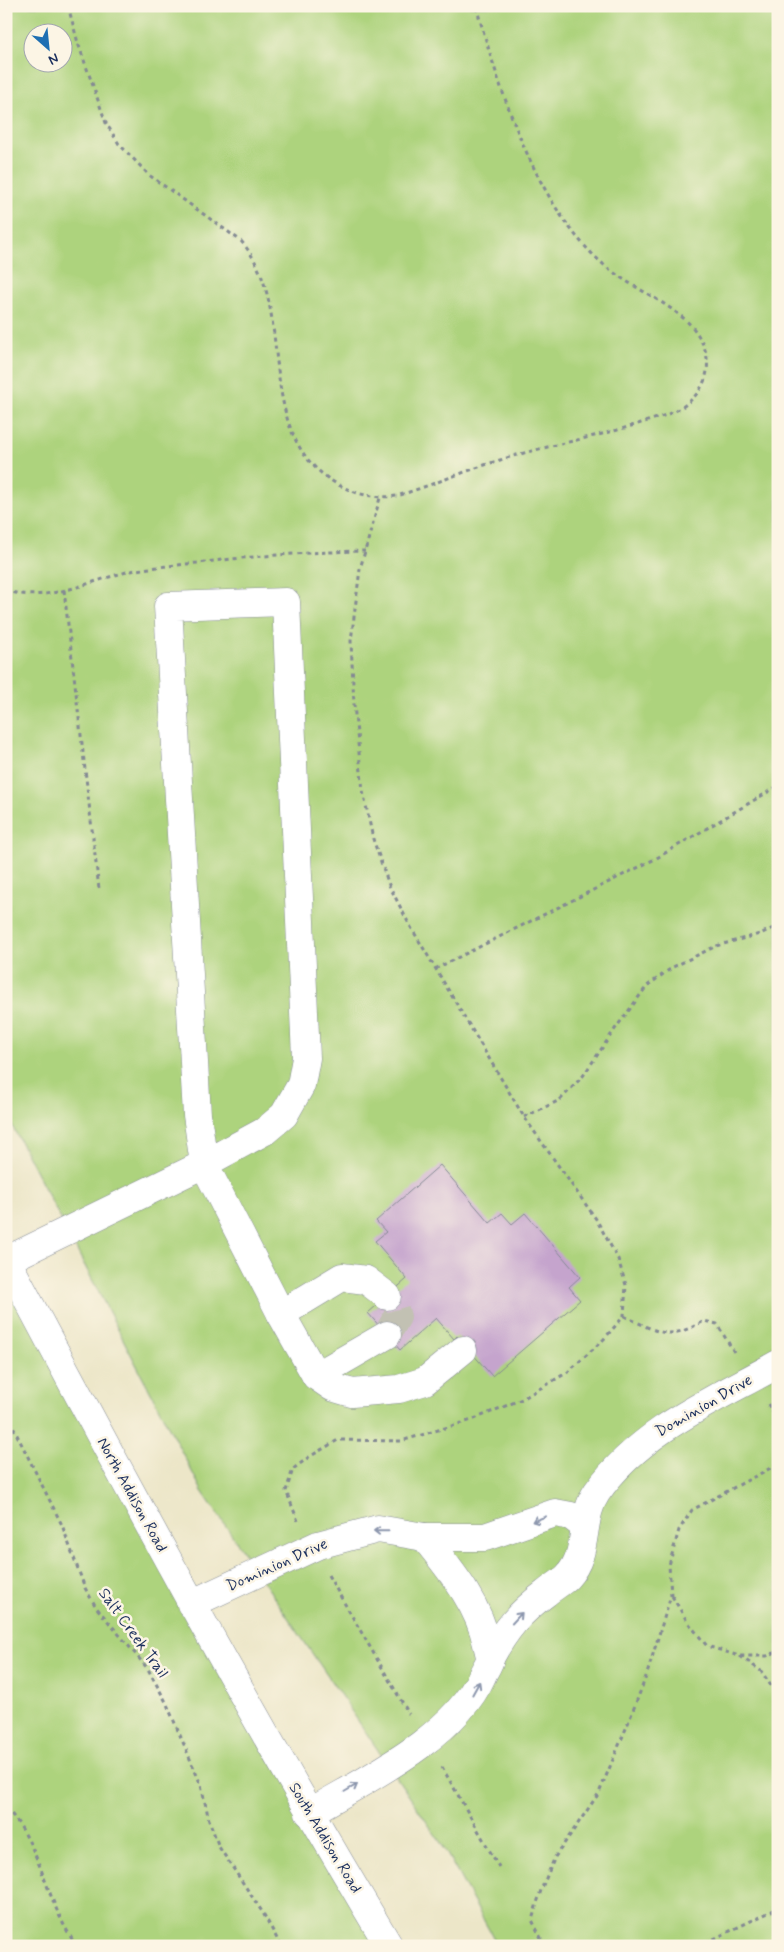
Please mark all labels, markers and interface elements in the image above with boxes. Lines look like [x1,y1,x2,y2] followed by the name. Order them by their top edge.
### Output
[22,22,72,72] north arrow
[45,49,62,69] text: N
[652,1370,756,1442] street label: Dominion Drive
[92,1434,172,1556] street label: North Addison Road
[532,1515,548,1524] one-way arrow
[373,1526,389,1536] one-way arrow
[223,1533,331,1597] street label: Dominion Drive
[93,1584,173,1682] street label: Salt Creek Trail
[511,1612,523,1625] one-way arrow
[471,1680,481,1695] one-way arrow
[284,1779,366,1897] street label: South Addison Road
[343,1782,357,1792] one-way arrow

